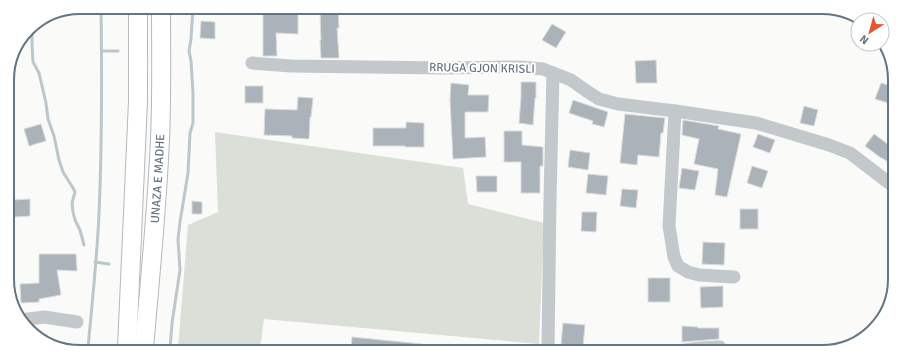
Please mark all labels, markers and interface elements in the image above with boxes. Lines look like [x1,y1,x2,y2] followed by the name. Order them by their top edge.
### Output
[850,12,890,52] north arrow
[857,32,871,47] text: N
[429,60,535,77] street label: RRUGA GJON KRISLI
[148,133,168,224] street label: UNAZA E MADHE

